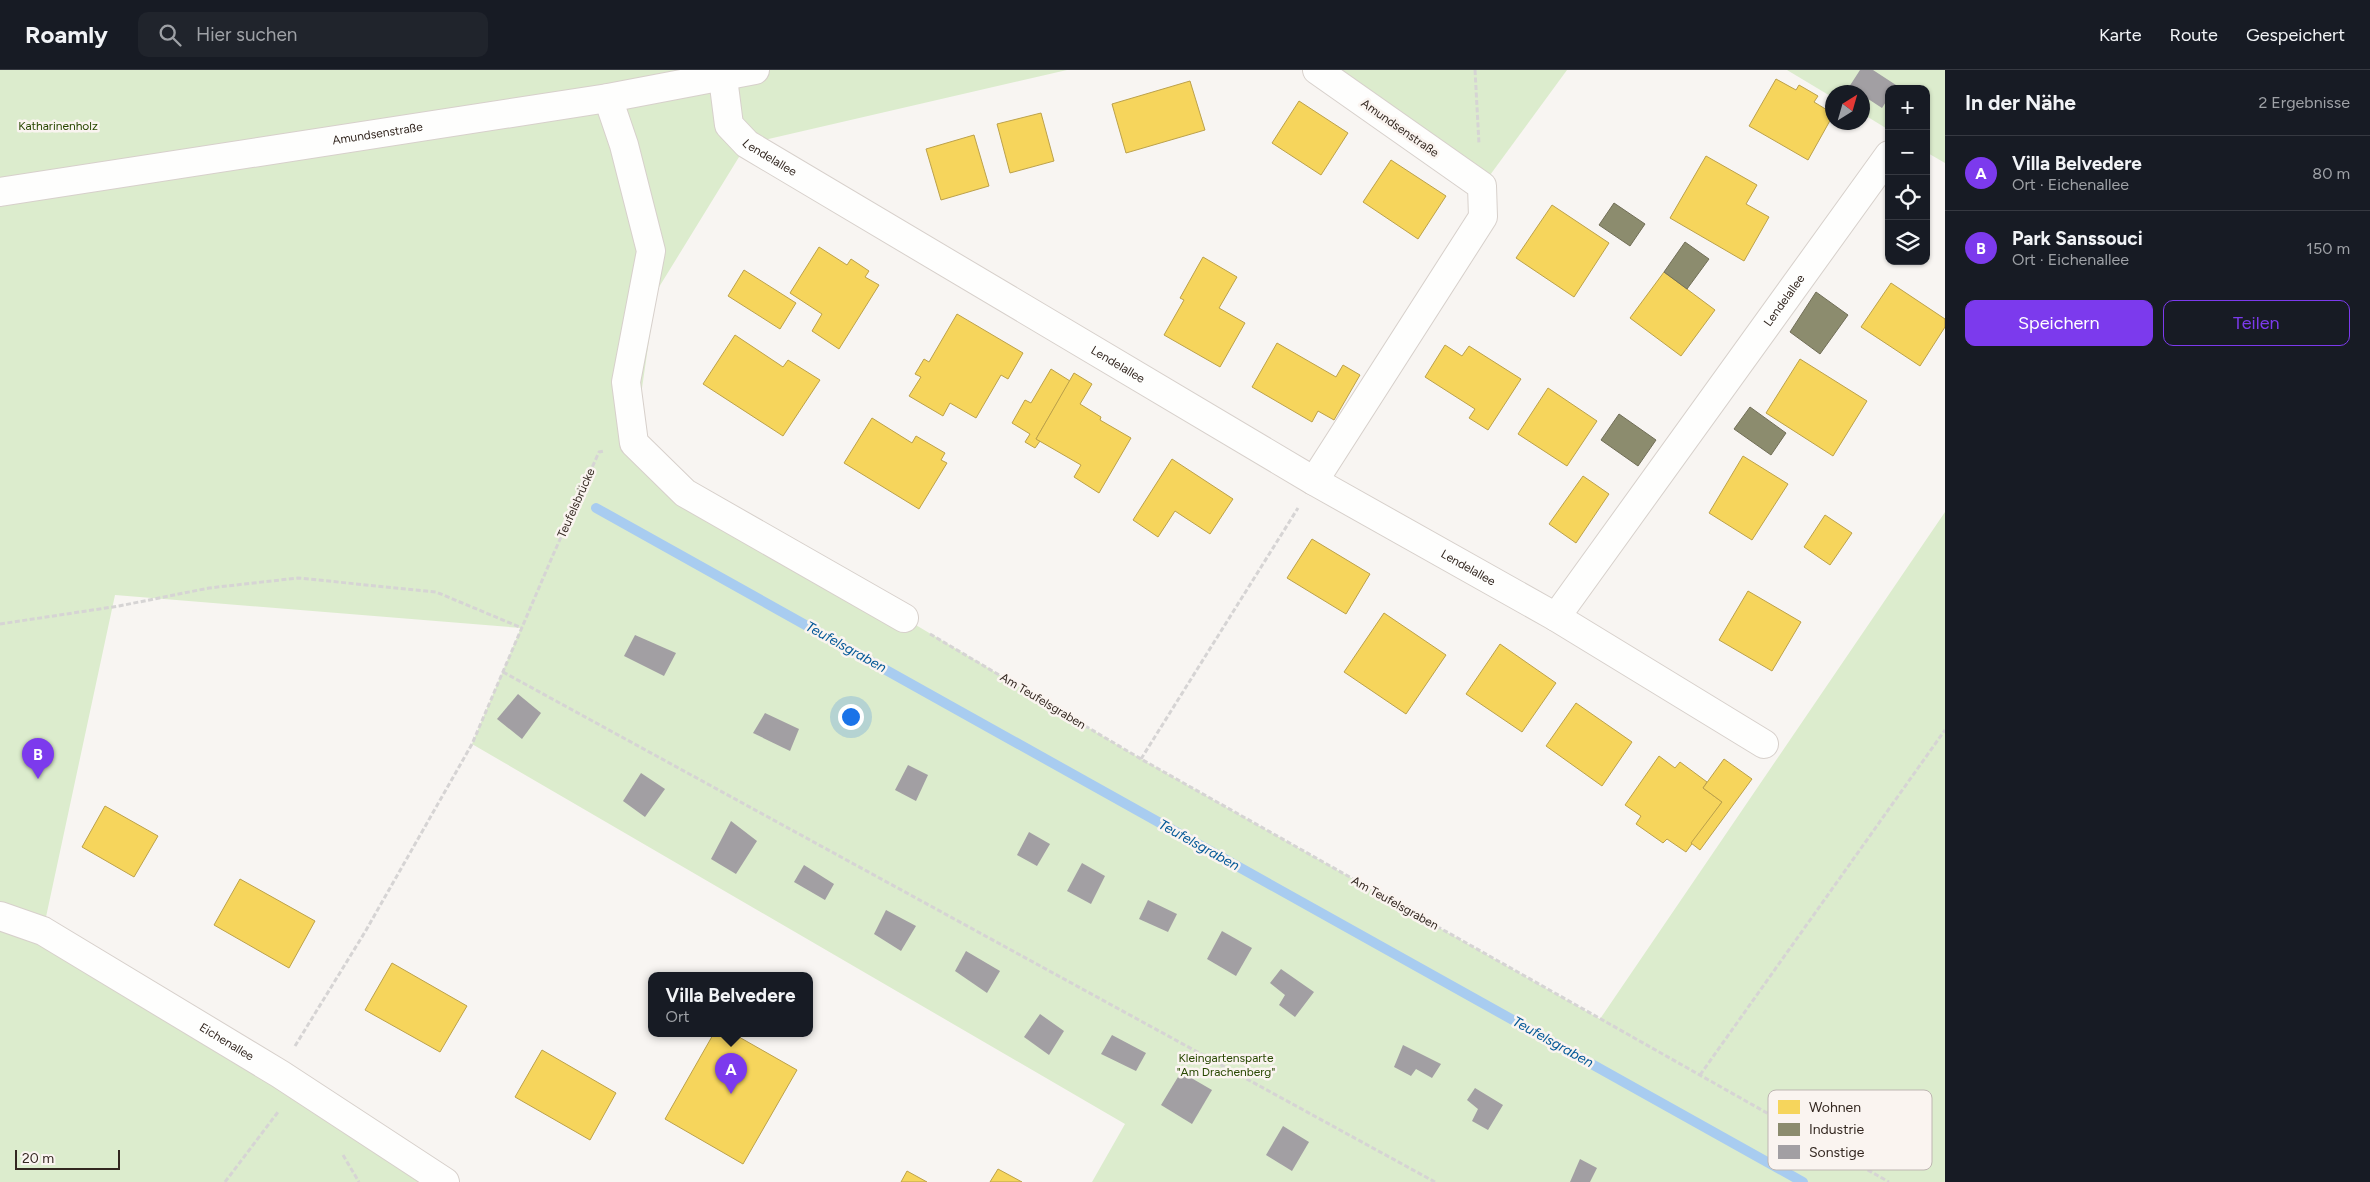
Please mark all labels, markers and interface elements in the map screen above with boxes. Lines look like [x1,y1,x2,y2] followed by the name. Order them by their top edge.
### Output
[138,12,488,57] search box
[25,20,108,49] text: Roamly
[156,21,184,49] icon: search
[196,23,297,46] text: Hier suchen
[2099,24,2142,46] text: Karte
[2170,24,2218,46] text: Route
[2246,24,2345,46] text: Gespeichert
[1825,85,1870,130] north arrow
[1885,85,1930,265] map controls
[1885,85,1930,130] button: +
[1965,90,2076,115] text: In der Nähe
[2258,93,2350,112] text: 2 Ergebnisse
[1359,96,1442,160] street label: Amundsenstraße
[18,119,98,133] park label: Katharinenholz
[331,120,424,148] street label: Amundsenstraße
[1885,130,1930,175] button: −
[739,136,800,179] street label: Lendelallee
[2012,152,2142,175] text: Villa Belvedere
[1975,164,1987,183] text: A
[2312,164,2350,183] text: 80 m
[1885,175,1930,220] button: locate
[2012,175,2129,194] text: Ort · Eichenallee
[1885,220,1930,265] button: layers
[2012,227,2143,250] text: Park Sanssouci
[1976,239,1986,258] text: B
[2306,239,2350,258] text: 150 m
[2012,250,2129,269] text: Ort · Eichenallee
[1761,272,1808,329] street label: Lendelallee
[1965,300,2153,346] button: Speichern
[2163,300,2350,346] button: Teilen
[1088,343,1148,386] street label: Lendelallee
[554,466,598,540] street label: Teufelsbrücke
[1438,547,1498,589] street label: Lendelallee
[803,618,889,676] water label: Teufelsgraben
[998,670,1088,732] street label: Am Teufelsgraben
[838,704,864,730] your location
[22,738,54,779] pin: B
[1156,816,1242,874] water label: Teufelsgraben
[1349,873,1441,933] street label: Am Teufelsgraben
[648,972,813,1037] popup
[666,984,795,1007] text: Villa Belvedere
[666,1007,689,1026] text: Ort
[1510,1013,1596,1071] water label: Teufelsgraben
[197,1020,257,1064] street label: Eichenallee
[1177,1051,1275,1079] park label: Kleingartensparte "Am Drachenberg"
[715,1053,747,1094] pin: A
[1768,1090,1932,1170] legend
[1809,1099,1861,1116] text: Wohnen
[1809,1121,1864,1138] text: Industrie
[1809,1144,1865,1161] text: Sonstige
[15,1147,120,1170] scale bar
[22,1150,54,1167] text: 20 m

